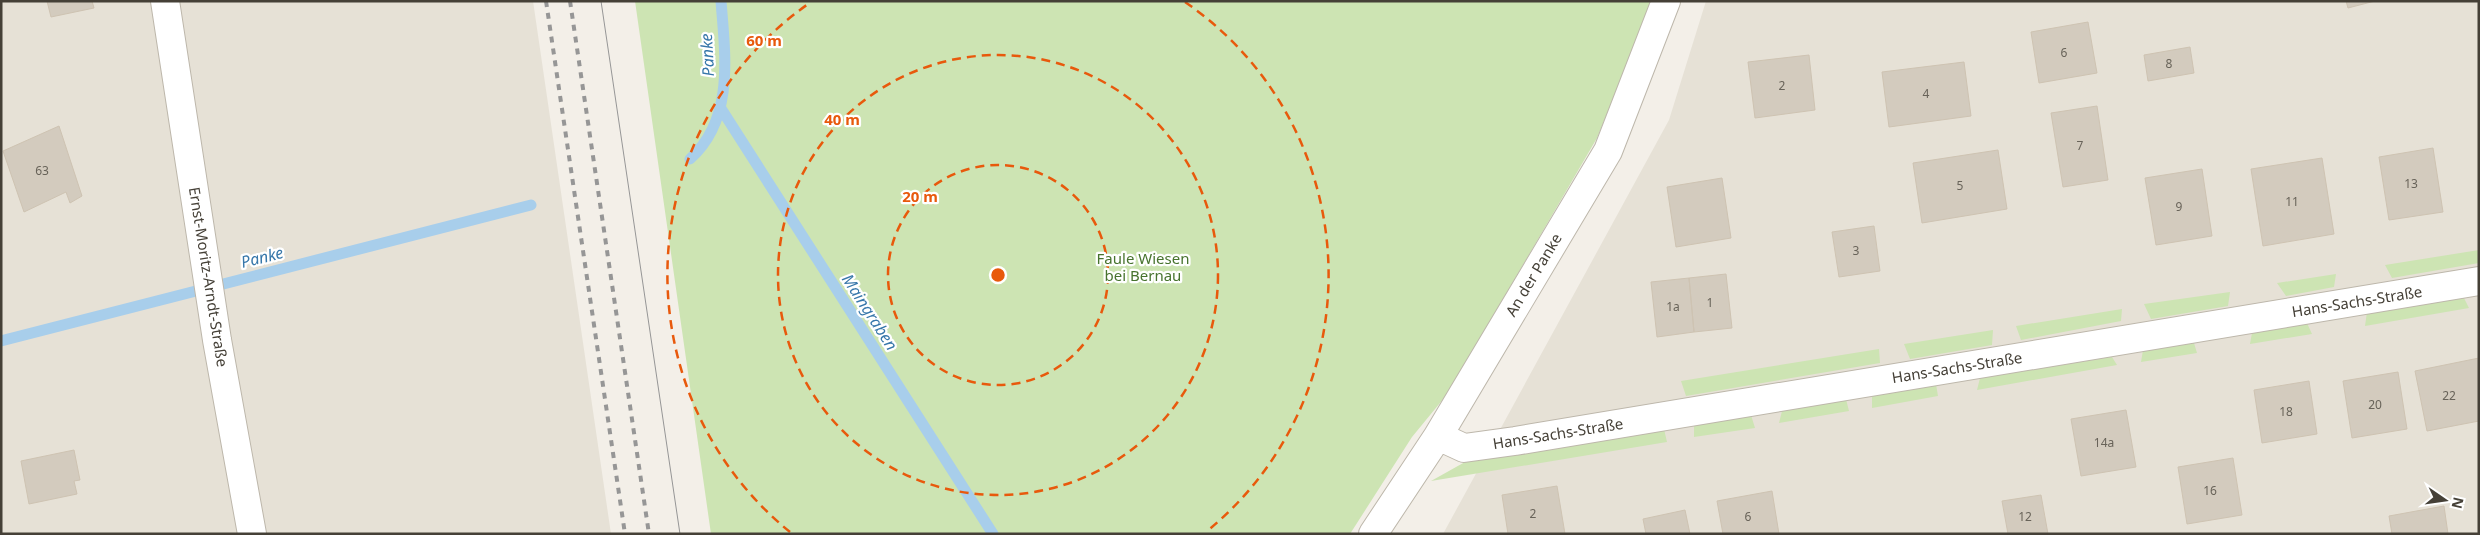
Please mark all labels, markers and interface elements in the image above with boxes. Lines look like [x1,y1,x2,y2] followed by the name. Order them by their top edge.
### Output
[746,30,782,50] text: 60 m
[695,33,719,77] water label: Panke
[2061,44,2068,61] house number: 6
[2166,55,2173,72] house number: 8
[1779,77,1786,94] house number: 2
[1923,85,1930,102] house number: 4
[824,109,860,129] text: 40 m
[2077,137,2084,154] house number: 7
[35,162,49,179] house number: 63
[2404,175,2418,192] house number: 13
[1957,177,1964,194] house number: 5
[185,186,233,368] street label: Ernst-Moritz-Arndt-Straße
[902,186,938,206] text: 20 m
[2285,193,2299,210] house number: 11
[2176,198,2183,215] house number: 9
[1500,229,1566,320] street label: An der Panke
[238,241,286,273] water label: Panke
[1853,242,1860,259] house number: 3
[1097,248,1189,285] park label: Faule Wiesen bei Bernau
[989,266,1007,284] centre of rings
[837,270,903,354] water label: Maingraben
[2290,281,2424,321] street label: Hans-Sachs-Straße
[1707,294,1713,311] house number: 1
[1666,298,1680,315] house number: 1a
[1890,347,2024,387] street label: Hans-Sachs-Straße
[2442,387,2456,404] house number: 22
[2368,396,2382,413] house number: 20
[2279,403,2293,420] house number: 18
[1491,413,1625,453] street label: Hans-Sachs-Straße
[2094,434,2114,451] house number: 14a
[2420,475,2470,525] north arrow
[2203,482,2217,499] house number: 16
[2448,495,2469,511] text: N
[1530,505,1537,522] house number: 2
[1745,508,1752,525] house number: 6
[2018,508,2032,525] house number: 12

